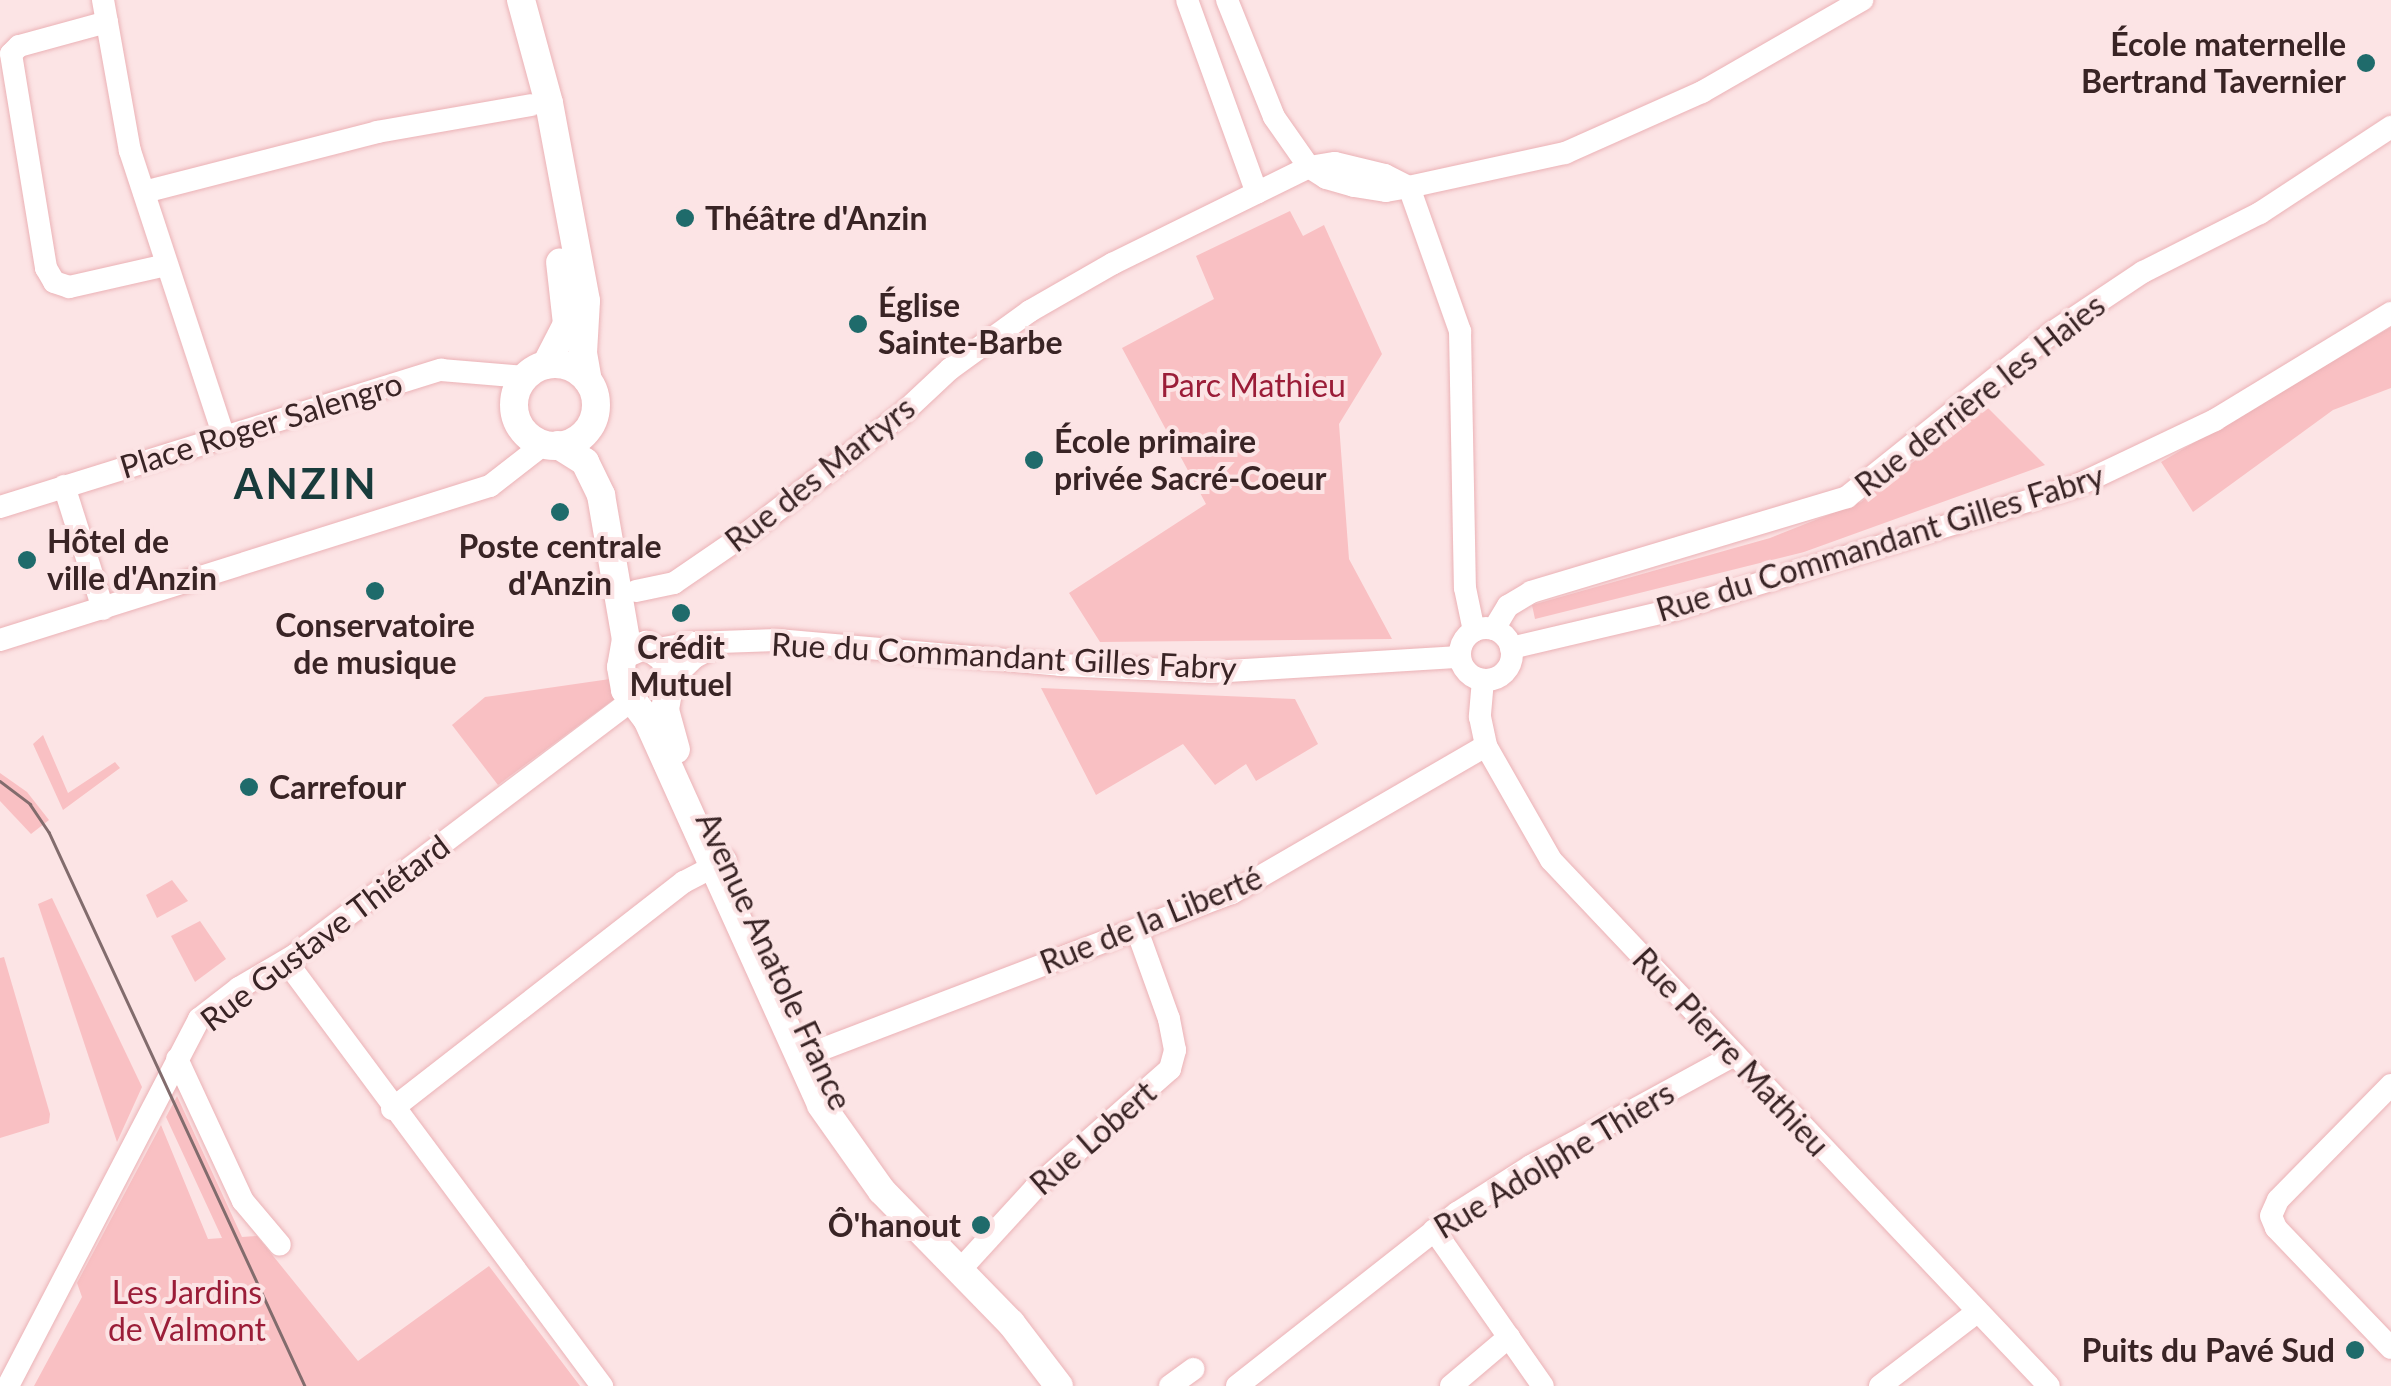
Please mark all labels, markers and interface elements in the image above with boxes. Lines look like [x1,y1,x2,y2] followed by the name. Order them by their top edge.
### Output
[2080,26,2346,101] place label: École maternelle Bertrand Tavernier
[2355,52,2377,74] marker: École maternelle Bertrand Tavernier
[705,199,927,237] place label: Théâtre d'Anzin
[674,207,696,229] marker: Théâtre d'Anzin
[1848,286,2112,504] street label: Rue derrière les Haies
[878,287,1063,362] place label: Église Sainte-Barbe
[847,313,869,335] marker: Église Sainte-Barbe
[115,364,407,486] street label: Place Roger Salengro
[1160,366,1346,404] park label: Parc Mathieu
[718,388,922,560] street label: Rue des Martyrs
[1054,423,1326,498] place label: École primaire privée Sacré-Coeur
[1023,449,1045,471] marker: École primaire privée Sacré-Coeur
[1652,457,2108,629] street label: Rue du Commandant Gilles Fabry
[234,458,378,508] district label: ANZIN
[549,501,571,523] marker: Poste centrale d'Anzin
[47,523,217,598] place label: Hôtel de ville d'Anzin
[458,528,662,603] place label: Poste centrale d'Anzin
[16,549,38,571] marker: Hôtel de ville d'Anzin
[364,580,386,602] marker: Conservatoire de musique
[670,602,692,624] marker: Crédit Mutuel
[275,607,475,682] place label: Conservatoire de musique
[770,625,1238,687] street label: Rue du Commandant Gilles Fabry
[630,629,732,704] place label: Crédit Mutuel
[269,768,406,806] place label: Carrefour
[238,776,260,798] marker: Carrefour
[688,806,860,1116] street label: Avenue Anatole France
[193,827,457,1039] street label: Rue Gustave Thiétard
[1034,858,1268,982] street label: Rue de la Liberté
[1625,940,1837,1164] street label: Rue Pierre Mathieu
[1022,1073,1164,1203] street label: Rue Lobert
[1426,1073,1682,1247] street label: Rue Adolphe Thiers
[828,1206,961,1244] place label: Ô'hanout
[970,1214,992,1236] marker: Ô'hanout
[107,1274,267,1349] park label: Les Jardins de Valmont
[2081,1331,2335,1369] place label: Puits du Pavé Sud
[2344,1339,2366,1361] marker: Puits du Pavé Sud

